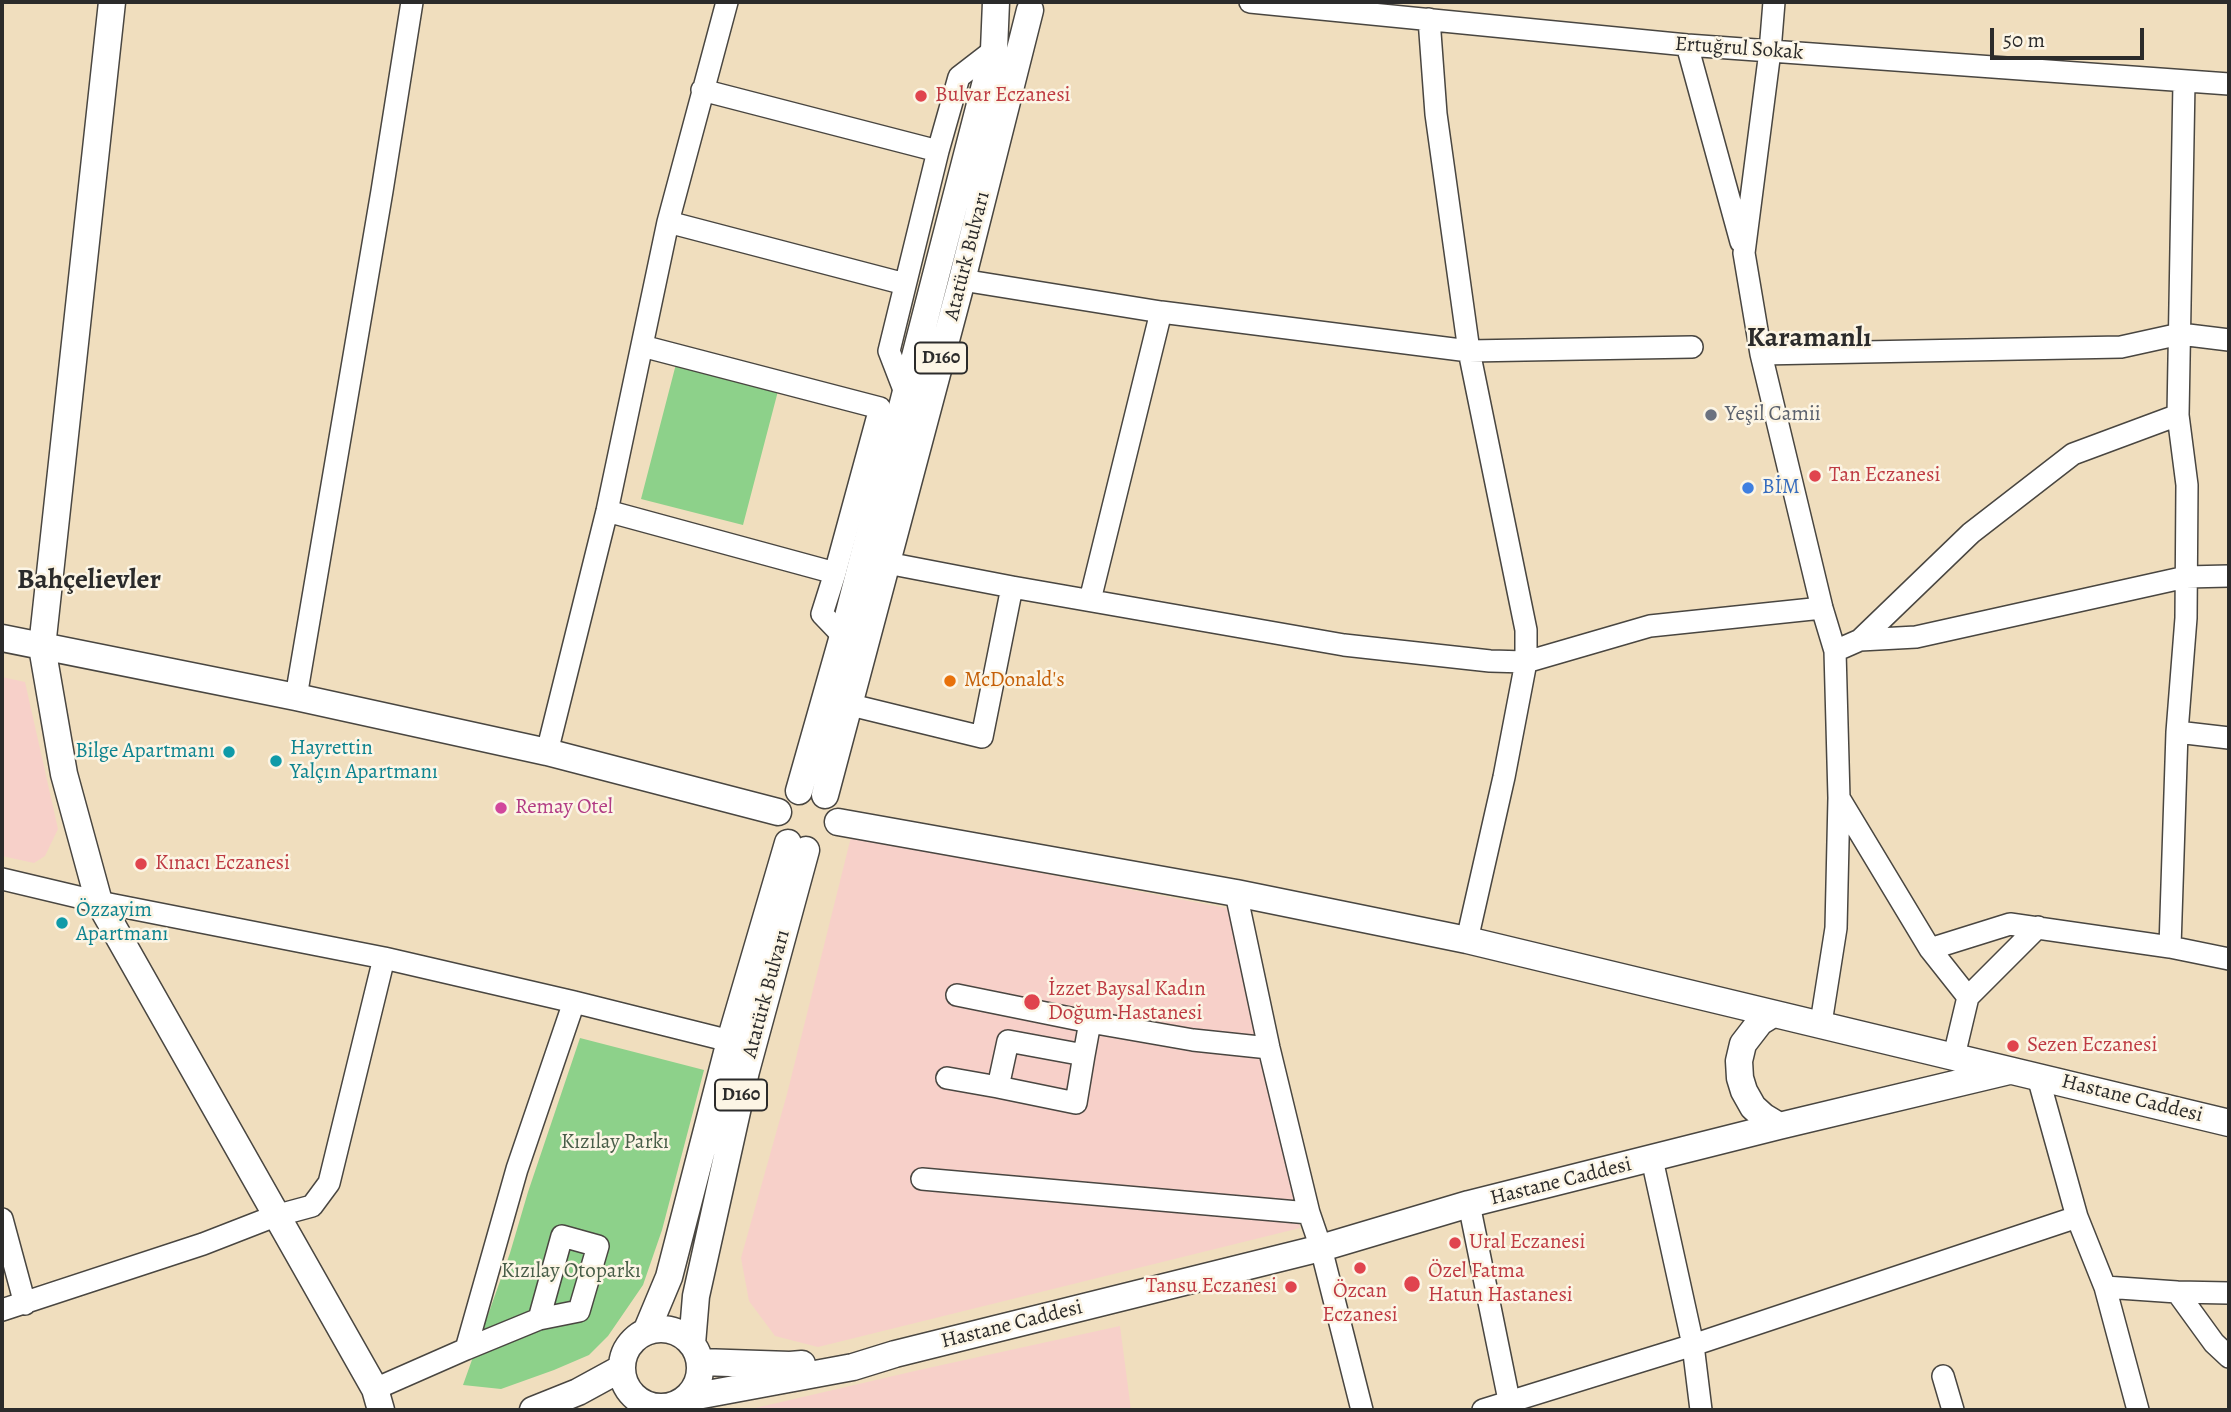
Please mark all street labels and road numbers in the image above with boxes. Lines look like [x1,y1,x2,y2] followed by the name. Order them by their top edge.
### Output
[1674,32,1804,66] street label: Ertuğrul Sokak
[940,189,996,323] street label: Atatürk Bulvarı
[915,342,967,374] road number: D160
[738,927,796,1061] street label: Atatürk Bulvarı
[2059,1069,2205,1129] street label: Hastane Caddesi
[715,1079,767,1110] road number: D160
[1488,1152,1634,1212] street label: Hastane Caddesi
[939,1295,1085,1355] street label: Hastane Caddesi

